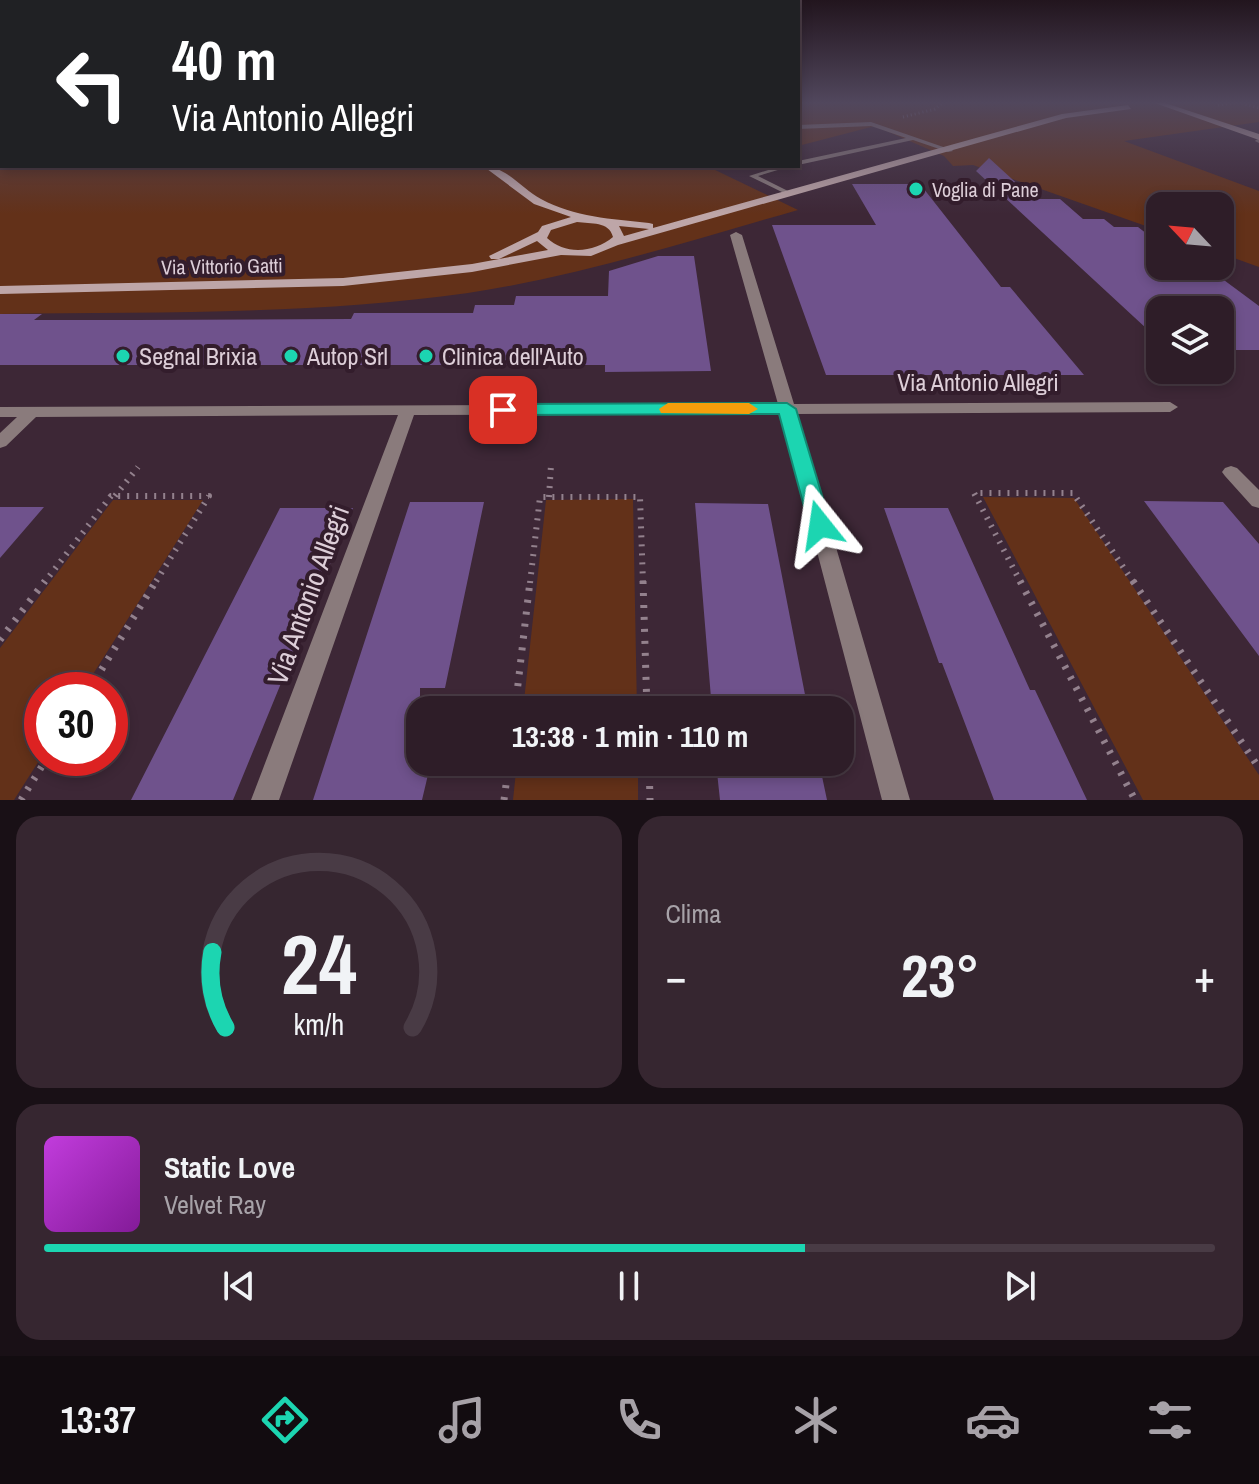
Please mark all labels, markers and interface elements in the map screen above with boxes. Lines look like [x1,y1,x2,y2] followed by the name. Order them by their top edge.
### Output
[172,22,277,97] text: 40 m
[40,32,144,136] icon: left
[172,94,414,142] text: Via Antonio Allegri
[932,176,1039,203] place label: Voglia di Pane
[907,180,925,198] marker: Voglia di Pane
[1146,192,1234,280] north arrow
[1146,192,1234,384] map controls
[161,251,283,281] street label: Via Vittorio Gatti
[1146,296,1234,384] button: layers
[139,340,257,372] place label: Segnal Brixia
[306,340,388,372] place label: Autop Srl
[442,340,584,372] place label: Clinica dell'Auto
[114,347,132,365] marker: Segnal Brixia
[282,347,300,365] marker: Autop Srl
[417,347,435,365] marker: Clinica dell'Auto
[897,366,1059,398] street label: Via Antonio Allegri
[469,376,537,444] pin
[481,388,525,432] icon: arrive
[778,483,862,567] position arrow
[258,500,358,690] street label: Via Antonio Allegri
[24,672,128,776] speed limit sign: 30
[512,716,748,756] text: 13:38 · 1 min · 110 m
[666,896,721,931] text: Clima
[281,908,357,1020] text: 24
[901,935,980,1016] text: 23°
[666,946,687,1006] text: −
[1194,946,1215,1006] text: +
[293,1005,344,1044] text: km/h
[164,1147,295,1187] text: Static Love
[164,1187,266,1222] text: Velvet Ray
[217,1264,261,1308] icon: previous
[607,1264,651,1308] icon: pause
[998,1264,1042,1308] icon: next
[257,1392,313,1448] icon: directions
[434,1392,490,1448] icon: music
[611,1392,667,1448] icon: phone
[788,1392,844,1448] icon: climate
[965,1392,1021,1448] icon: car
[1142,1392,1198,1448] icon: filters
[61,1396,136,1444] text: 13:37

